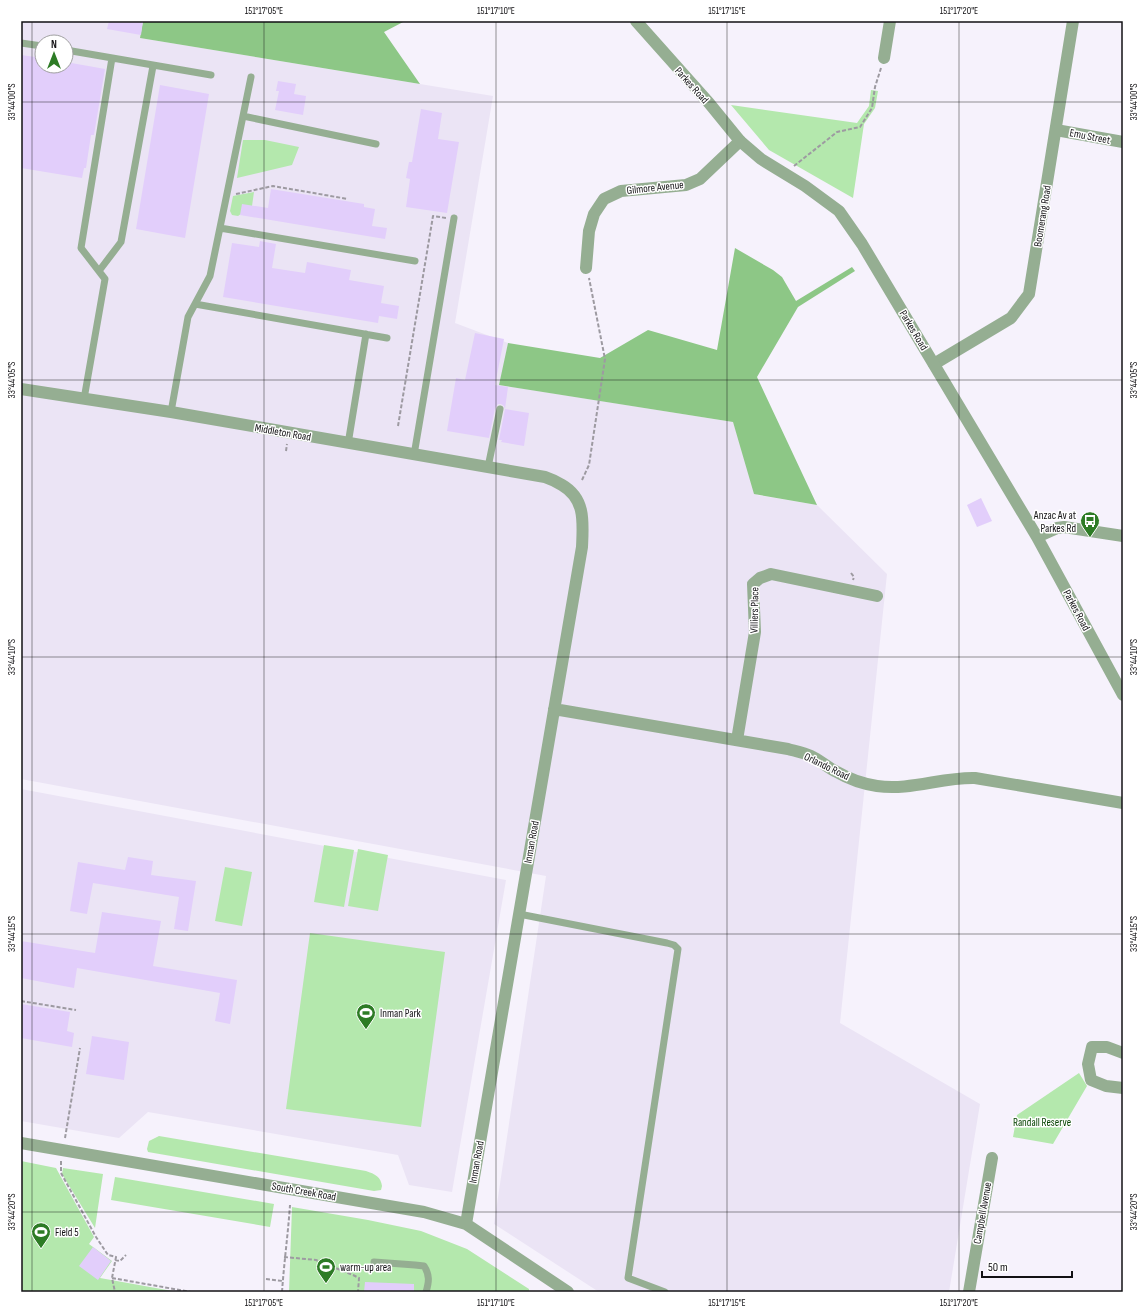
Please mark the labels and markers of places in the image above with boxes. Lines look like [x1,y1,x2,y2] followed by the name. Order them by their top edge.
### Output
[1033,509,1077,535] place label: Anzac Av at Parkes Rd
[1079,510,1101,538] bus stop icon: Anzac Av at Parkes Rd
[355,1002,377,1030] sports icon: Inman Park
[380,1007,422,1020] place label: Inman Park
[30,1221,52,1249] sports icon: Field 5
[55,1226,79,1239] place label: Field 5
[315,1256,337,1284] sports icon: warm-up area
[340,1261,391,1274] place label: warm-up area

